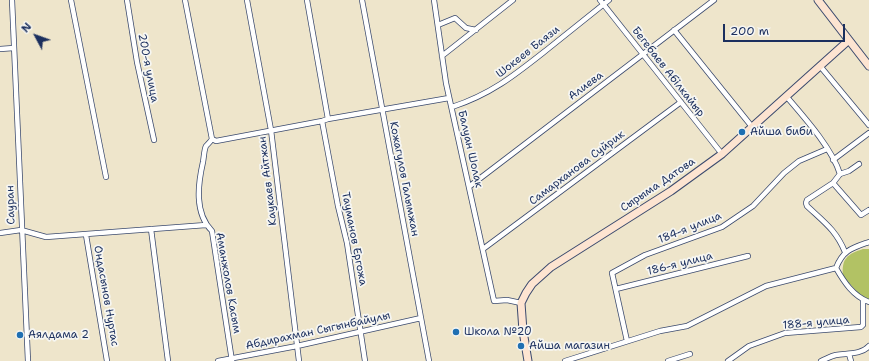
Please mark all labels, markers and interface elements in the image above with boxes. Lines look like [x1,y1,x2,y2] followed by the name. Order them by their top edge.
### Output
[16,16,56,56] north arrow
[725,16,847,42] scale bar
[18,20,35,36] text: N
[494,23,562,81] street label: Шокеев Баязи
[730,23,769,39] text: 200 m
[629,24,707,120] street label: Бегебаев Абілкайыр
[135,32,161,104] street label: 200-я улица
[566,69,606,103] street label: Алиева
[455,109,485,189] street label: Балуан Шолак
[386,120,422,238] street label: Кожагулов Галымжан
[750,125,813,139] place label: Айша биби
[737,127,747,137] marker: Айша биби
[527,128,627,208] street label: Самарханова Суйрик
[256,136,280,226] street label: Каукаев Айтжан
[618,155,698,215] street label: Сырыма Датова
[4,185,18,225] street label: Сауран
[338,191,370,287] street label: Тауманов Ергожа
[657,209,723,247] street label: 184-я улица
[213,231,243,335] street label: Аманжолов Касым
[91,245,121,347] street label: Ондасынов Нуртас
[646,250,714,278] street label: 186-я улица
[244,309,392,353] street label: Абдирахман Сыгынбайулы
[782,314,850,332] street label: 188-я улица
[464,325,532,339] place label: Школа №20
[451,327,461,337] marker: Школа №20
[28,328,89,342] place label: Аялдама 2
[15,330,25,340] marker: Аялдама 2
[529,339,610,353] place label: Айша магазин
[516,341,526,351] marker: Айша магазин

